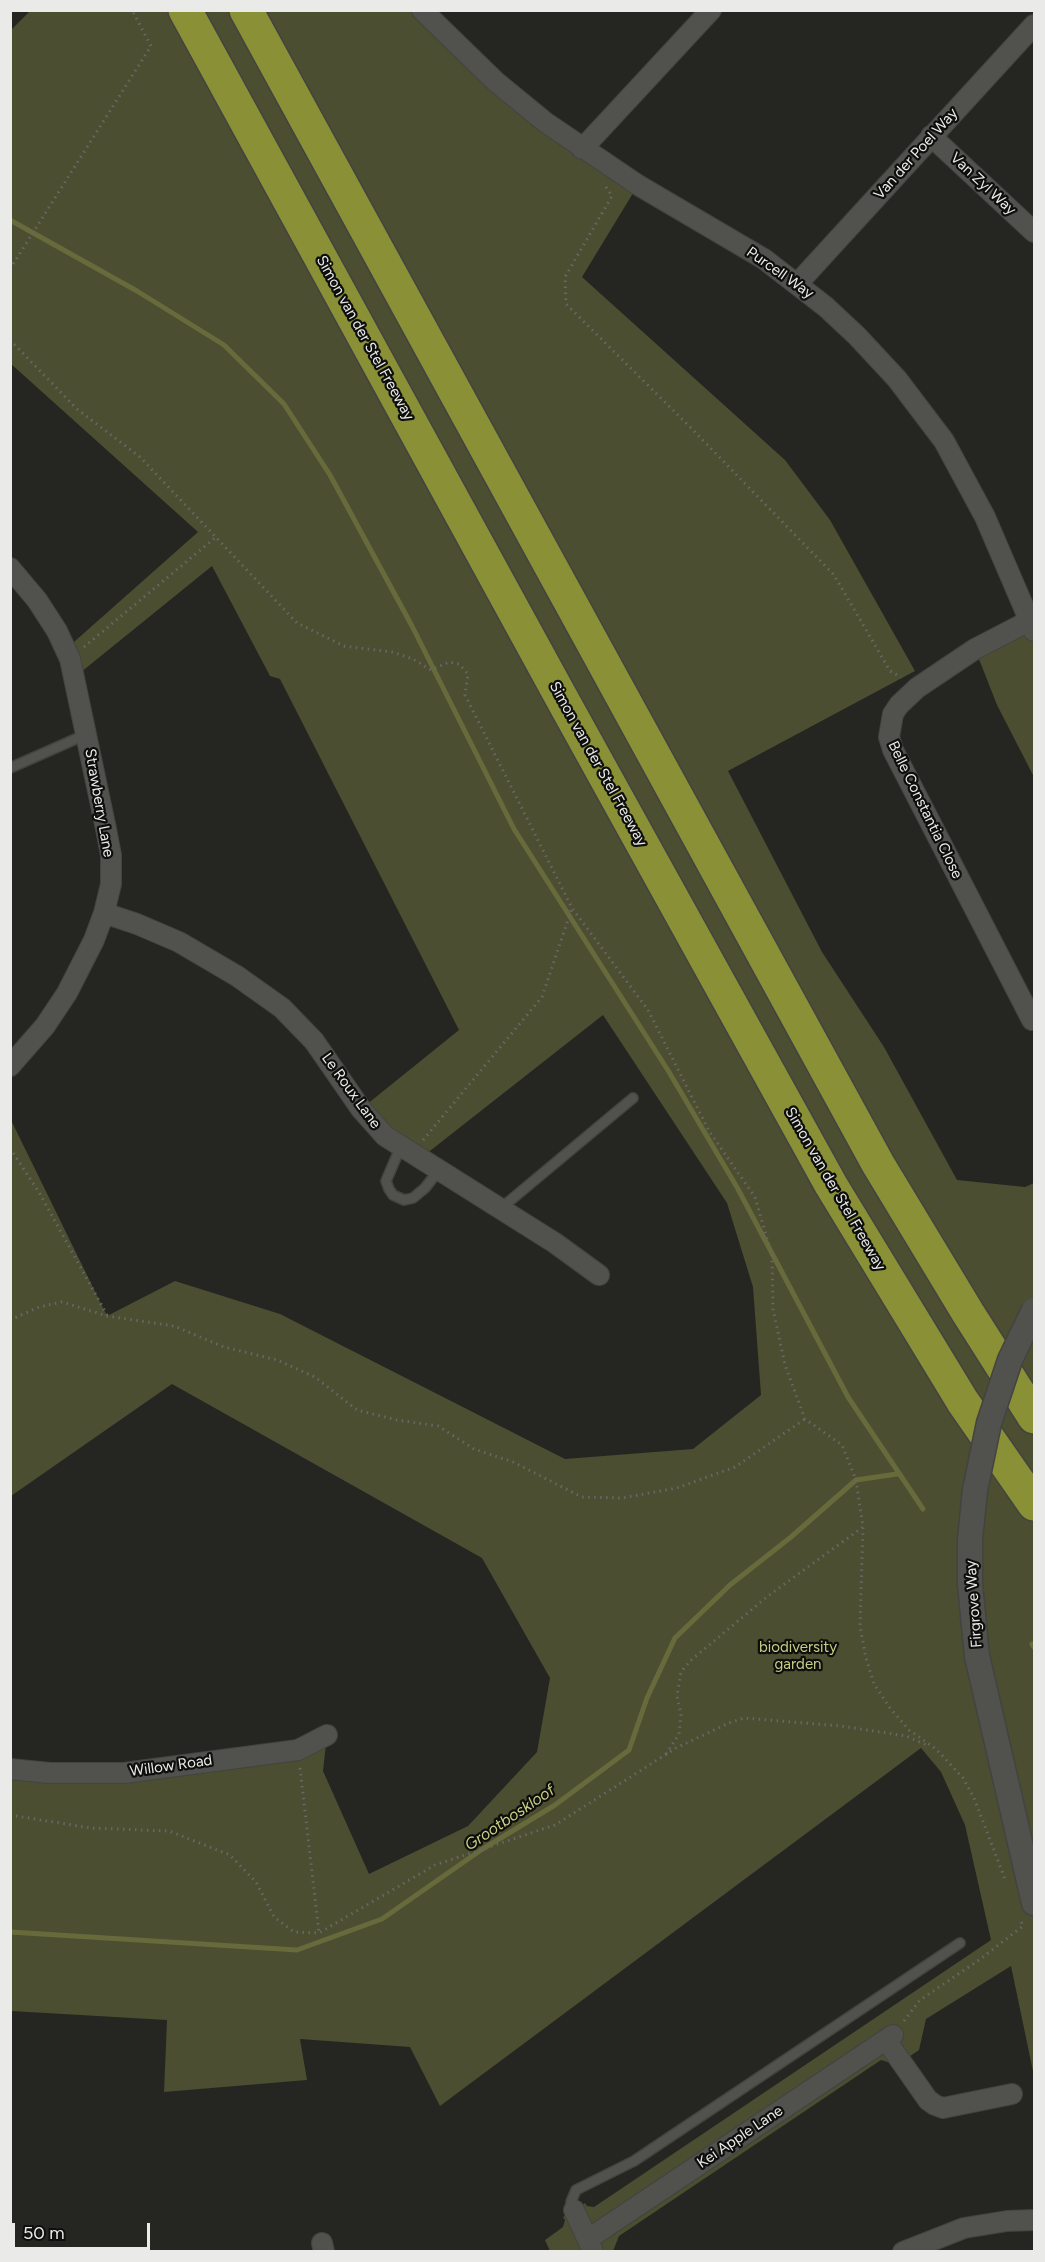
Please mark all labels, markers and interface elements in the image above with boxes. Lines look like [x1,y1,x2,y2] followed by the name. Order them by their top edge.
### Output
[870,105,962,203] street label: Van der Poel Way
[946,149,1020,219] street label: Van Zyl Way
[743,243,817,303] street label: Purcell Way
[312,252,418,424] street label: Simon van der Stel Freeway
[545,678,651,850] street label: Simon van der Stel Freeway
[884,738,966,882] street label: Belle Constantia Close
[81,747,117,859] street label: Strawberry Lane
[318,1050,384,1132] street label: Le Roux Lane
[781,1104,889,1274] street label: Simon van der Stel Freeway
[962,1560,986,1648] street label: Firgrove Way
[759,1639,837,1674] park label: biodiversity garden
[129,1751,213,1781] street label: Willow Road
[461,1781,559,1855] water label: Grootboskloof
[694,2102,786,2172] street label: Kei Apple Lane
[15,2211,153,2249] scale bar
[23,2222,65,2244] text: 50 m

